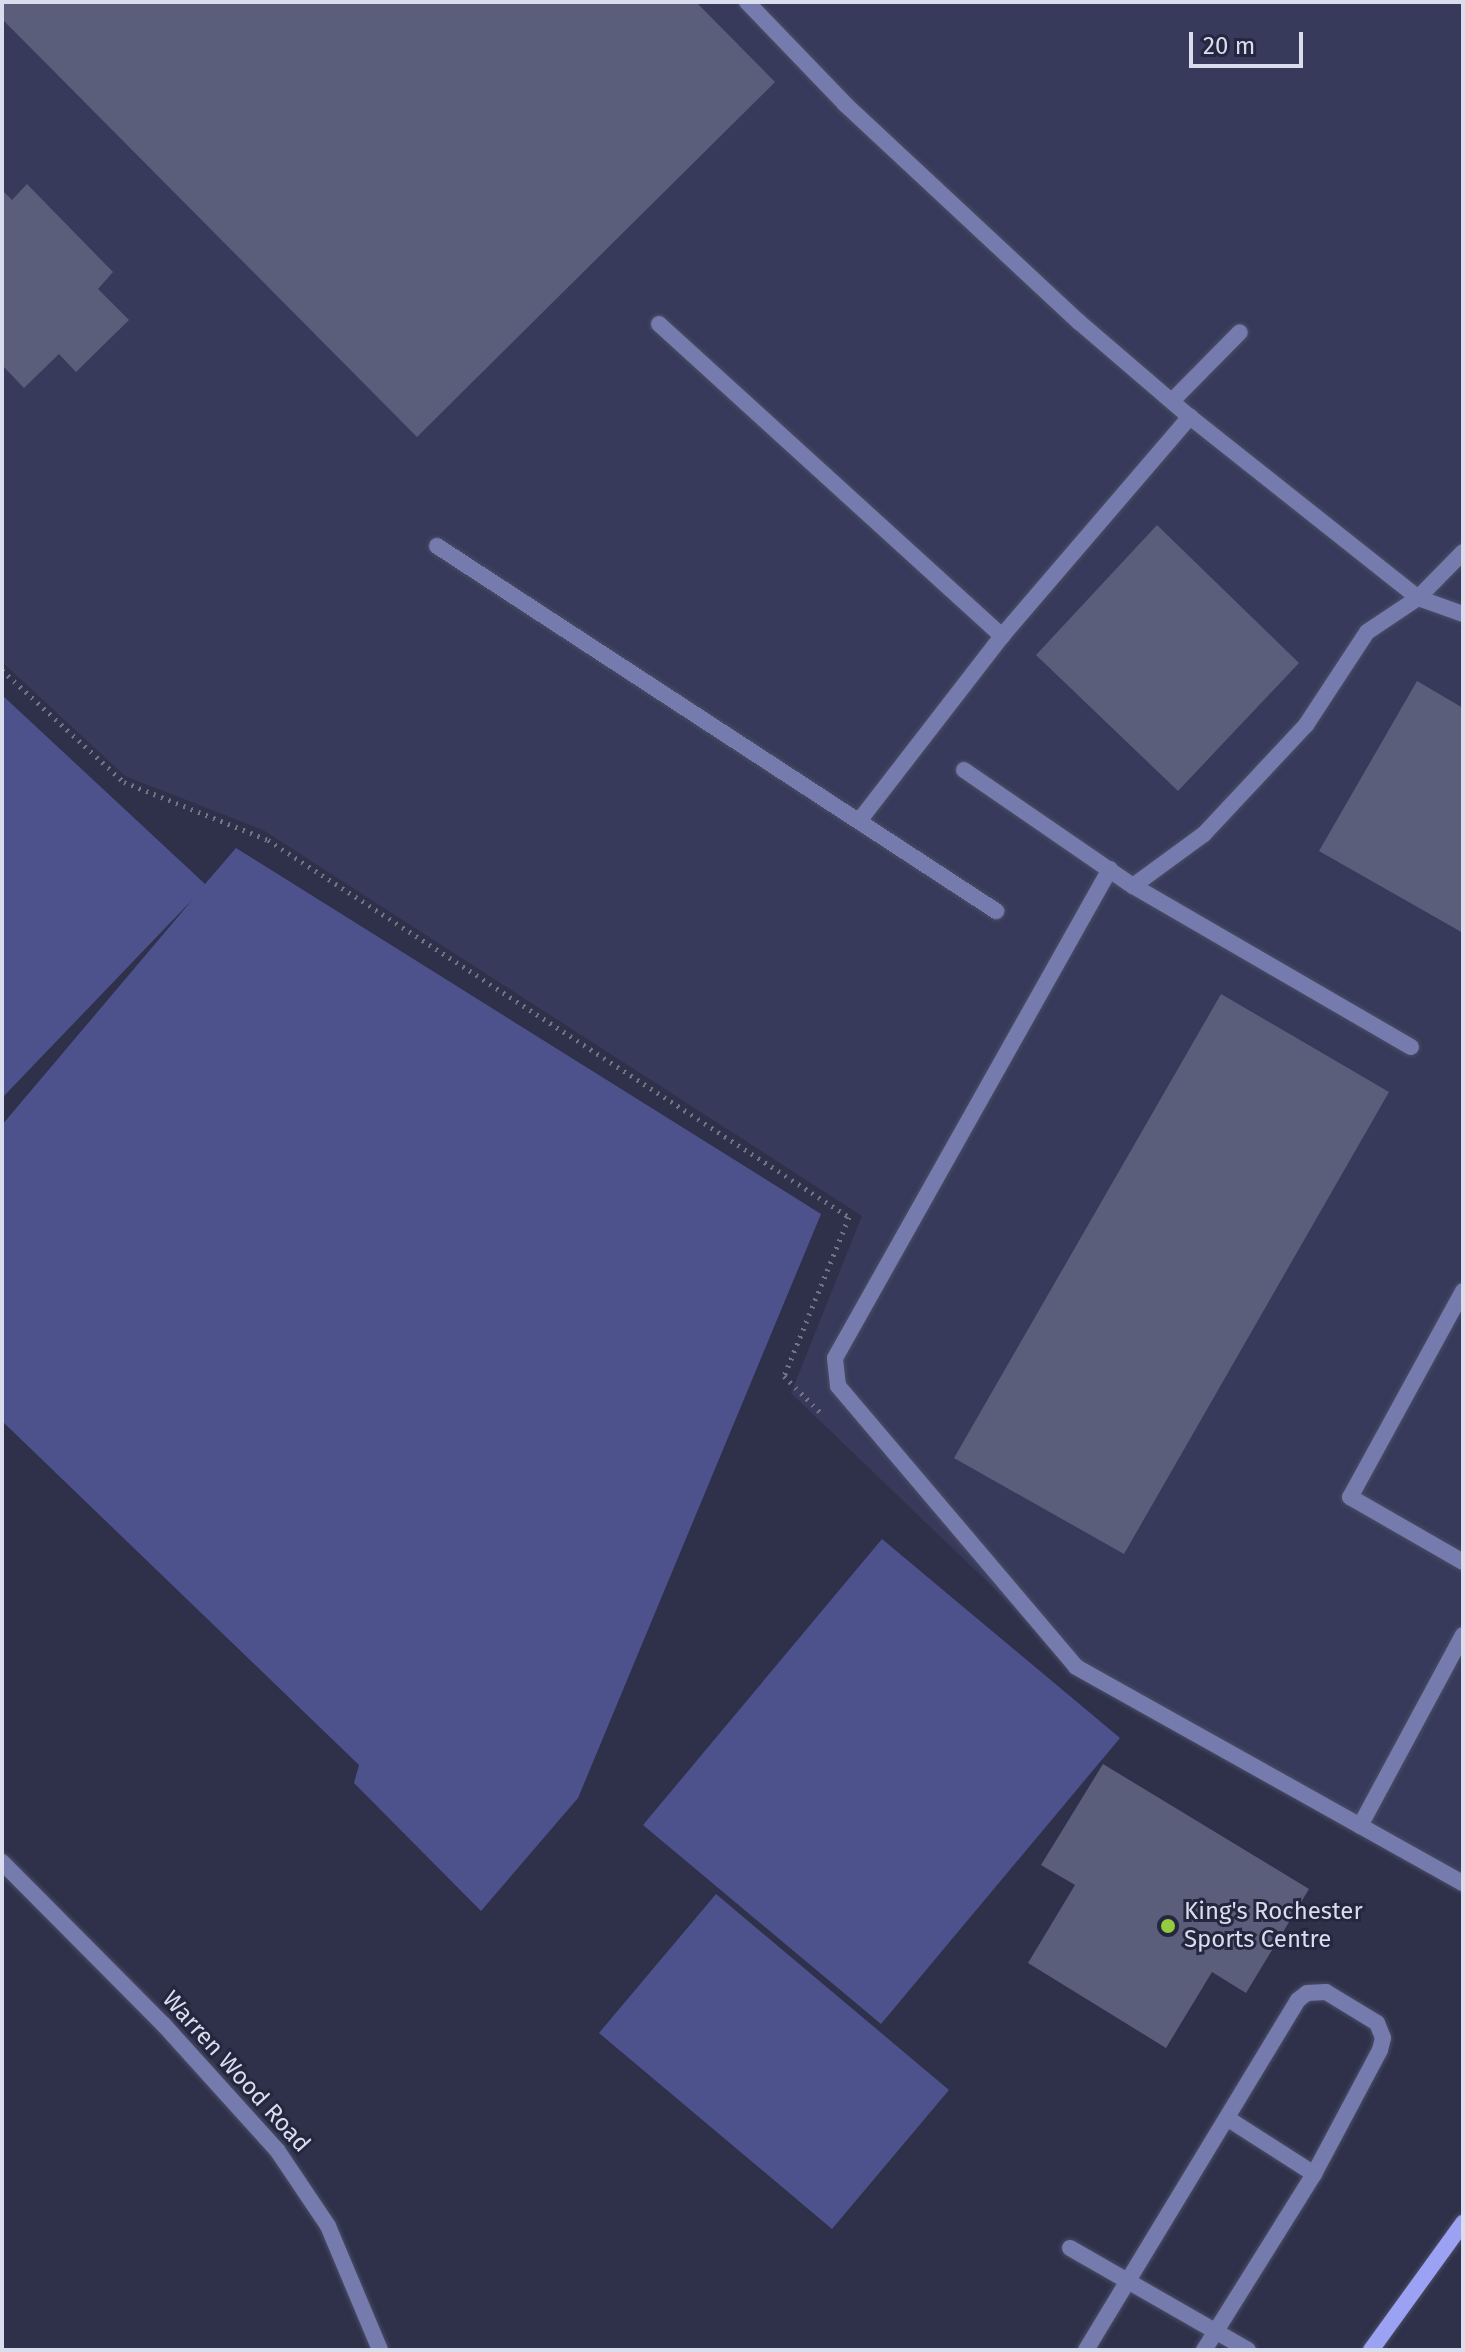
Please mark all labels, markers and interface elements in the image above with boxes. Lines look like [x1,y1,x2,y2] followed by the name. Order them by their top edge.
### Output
[1193,16,1307,66] scale bar
[1203,32,1255,60] text: 20 m
[1184,1898,1363,1954] place label: King's Rochester Sports Centre
[1159,1917,1177,1935] marker: King's Rochester Sports Centre
[156,1985,316,2159] street label: Warren Wood Road

